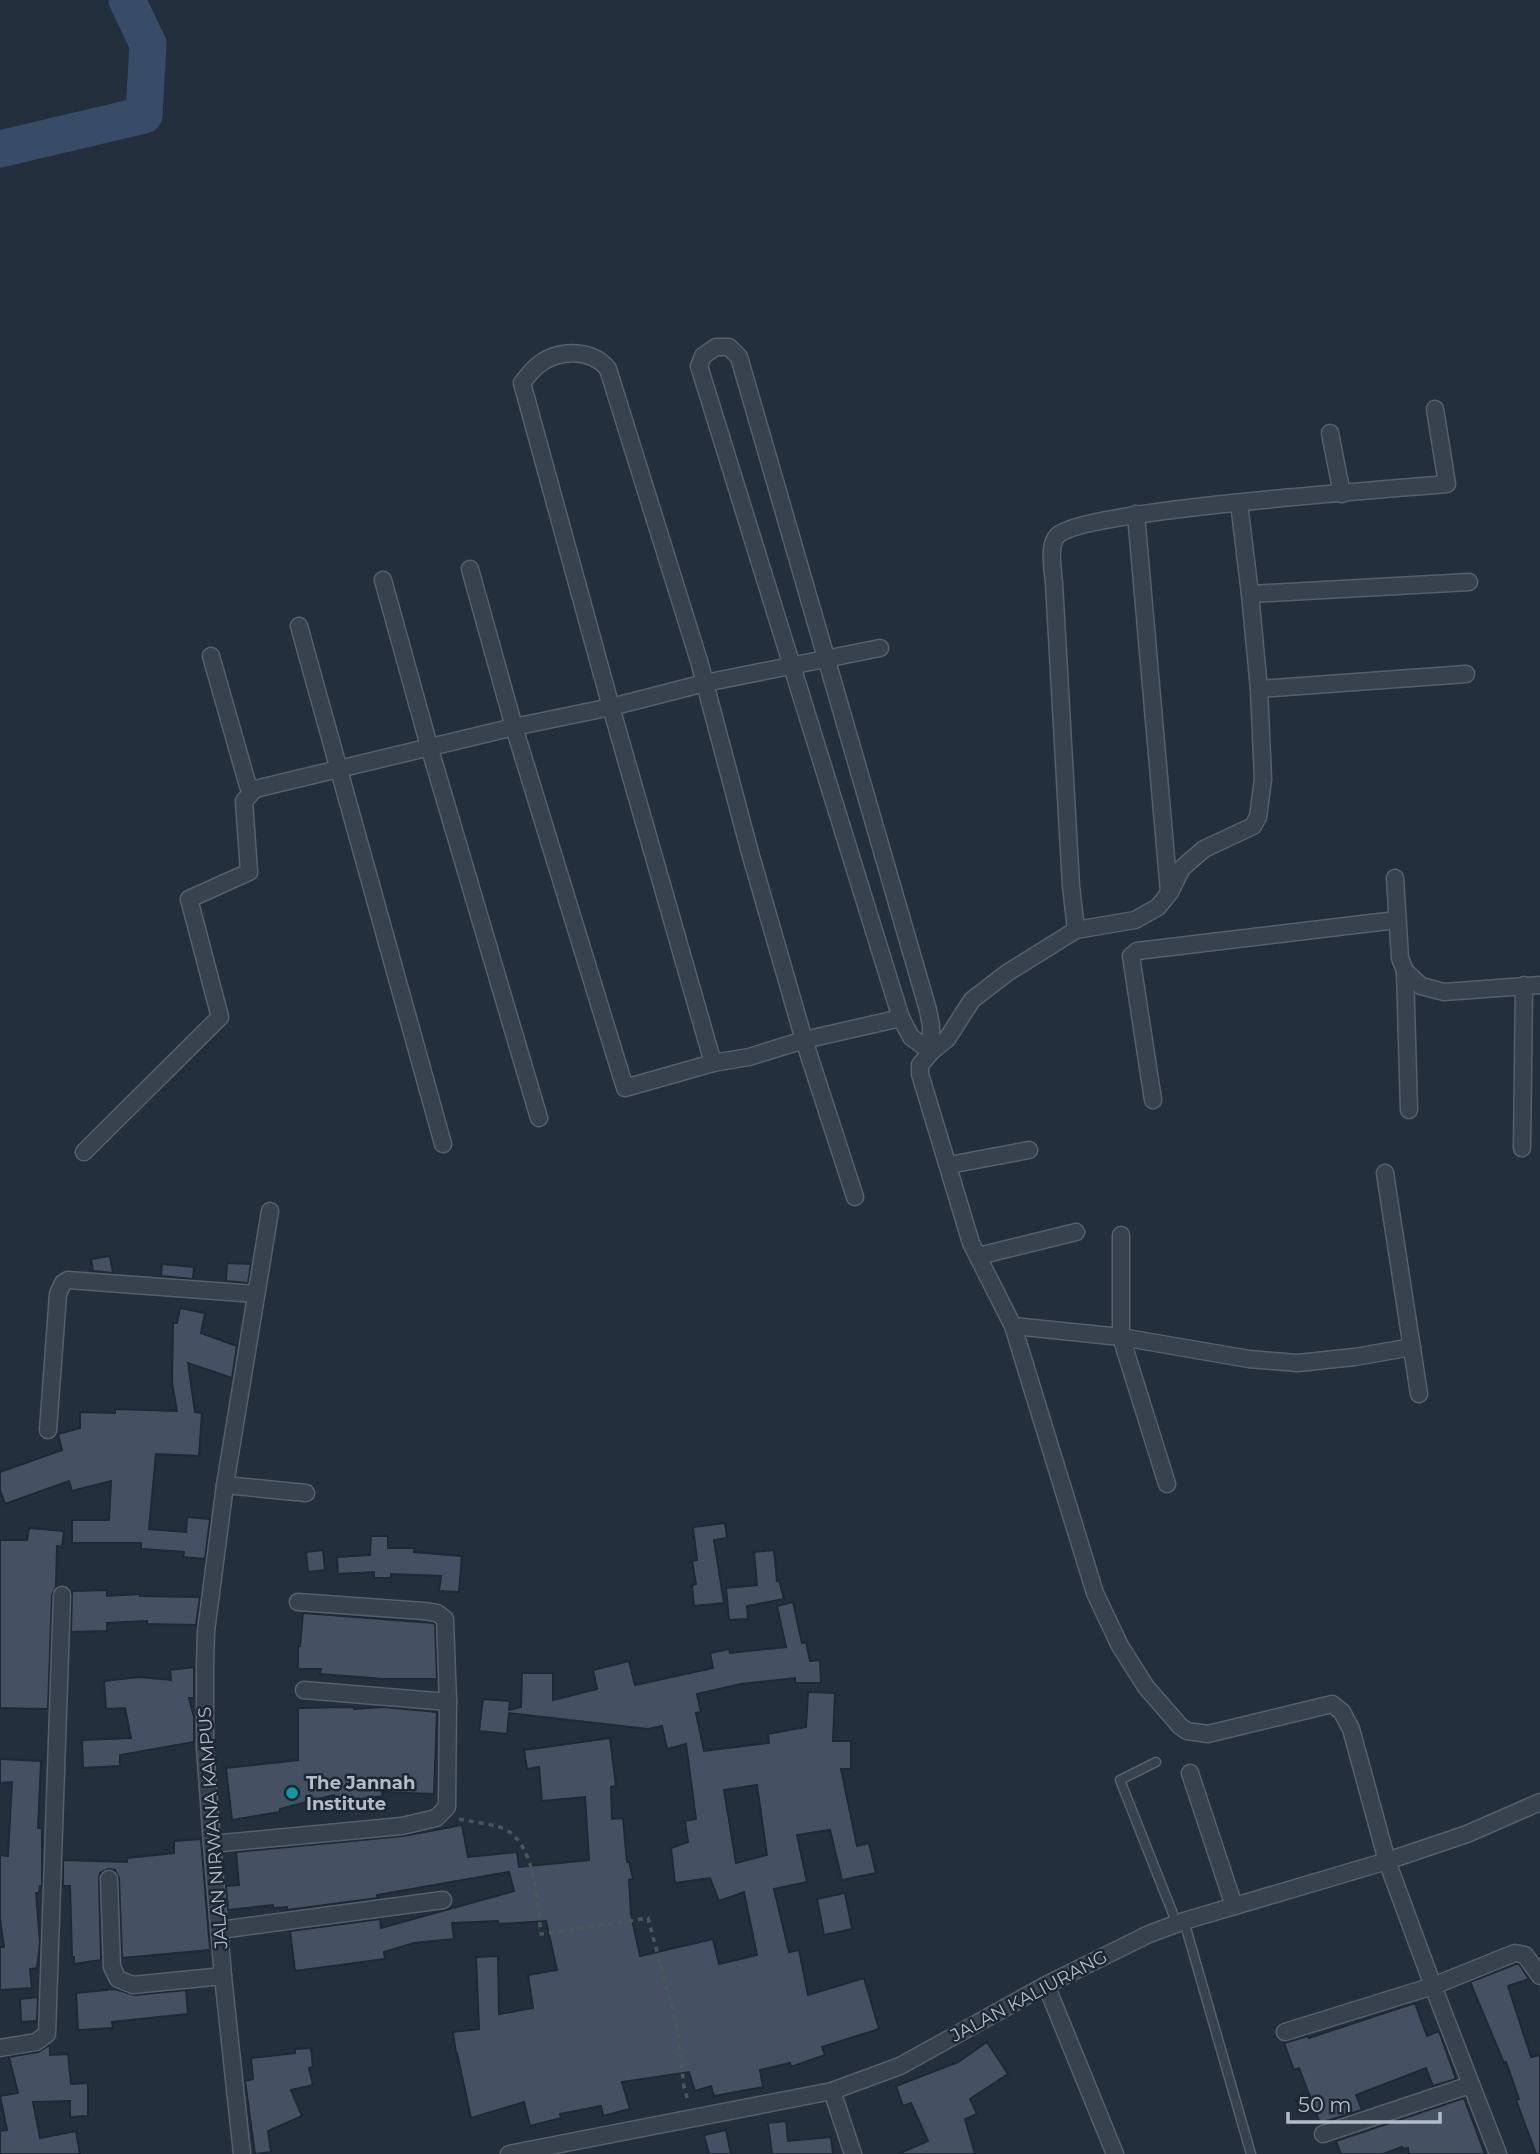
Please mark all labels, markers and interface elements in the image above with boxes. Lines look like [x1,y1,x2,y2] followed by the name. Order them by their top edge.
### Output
[194,1706,233,1951] street label: JALAN NIRWANA KAMPUS
[306,1772,415,1815] place label: The Jannah Institute
[284,1785,300,1801] marker: The Jannah Institute
[946,1945,1111,2047] street label: JALAN KALIURANG
[1288,2080,1440,2124] scale bar
[1298,2092,1352,2117] text: 50 m

